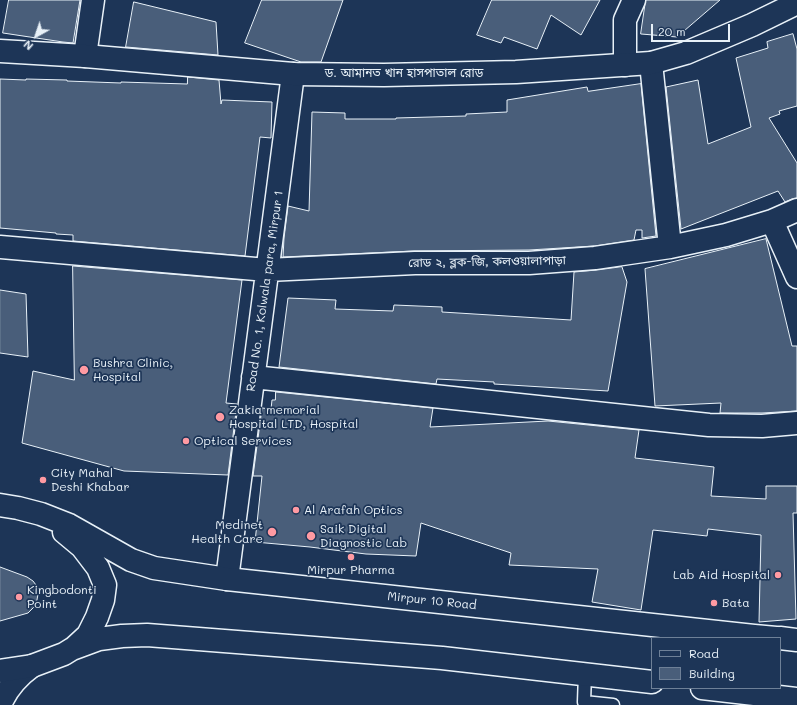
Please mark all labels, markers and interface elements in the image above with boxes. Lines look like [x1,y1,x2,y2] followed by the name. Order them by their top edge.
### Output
[16,16,56,56] north arrow
[653,16,732,42] scale bar
[658,23,686,39] text: 20 m
[20,37,36,54] text: N
[325,66,483,80] street label: ড. আমানত খান হাসপাতাল রোড
[244,190,286,392] street label: Road No. 1, Kolwala para, Mirpur 1
[408,253,566,271] street label: রোড ২, ব্লক-জি, কলওয়ালাপাড়া
[93,356,173,384] place label: Bushra Clinic, Hospital
[78,364,90,376] marker: Bushra Clinic, Hospital
[229,403,358,431] place label: Zakia memorial Hospital LTD, Hospital
[214,411,226,423] marker: Zakia memorial Hospital LTD, Hospital
[194,434,292,448] place label: Optical Services
[181,436,191,446] marker: Optical Services
[51,466,129,494] place label: City Mahal Deshi Khabar
[38,475,48,485] marker: City Mahal Deshi Khabar
[304,503,402,517] place label: Al Arafah Optics
[291,505,301,515] marker: Al Arafah Optics
[191,518,263,546] place label: Medinet Health Care
[320,522,407,550] place label: Saik Digital Diagnostic Lab
[266,526,278,538] marker: Medinet Health Care
[305,530,317,542] marker: Saik Digital Diagnostic Lab
[346,552,356,562] marker: Mirpur Pharma
[307,563,395,577] place label: Mirpur Pharma
[673,568,770,582] place label: Lab Aid Hospital
[773,570,783,580] marker: Lab Aid Hospital
[27,583,97,611] place label: Kingbodonti Point
[387,589,477,613] street label: Mirpur 10 Road
[14,592,24,602] marker: Kingbodonti Point
[722,596,750,610] place label: Bata
[709,598,719,608] marker: Bata
[651,637,781,689] legend
[689,645,719,661] text: Road
[689,665,735,681] text: Building

